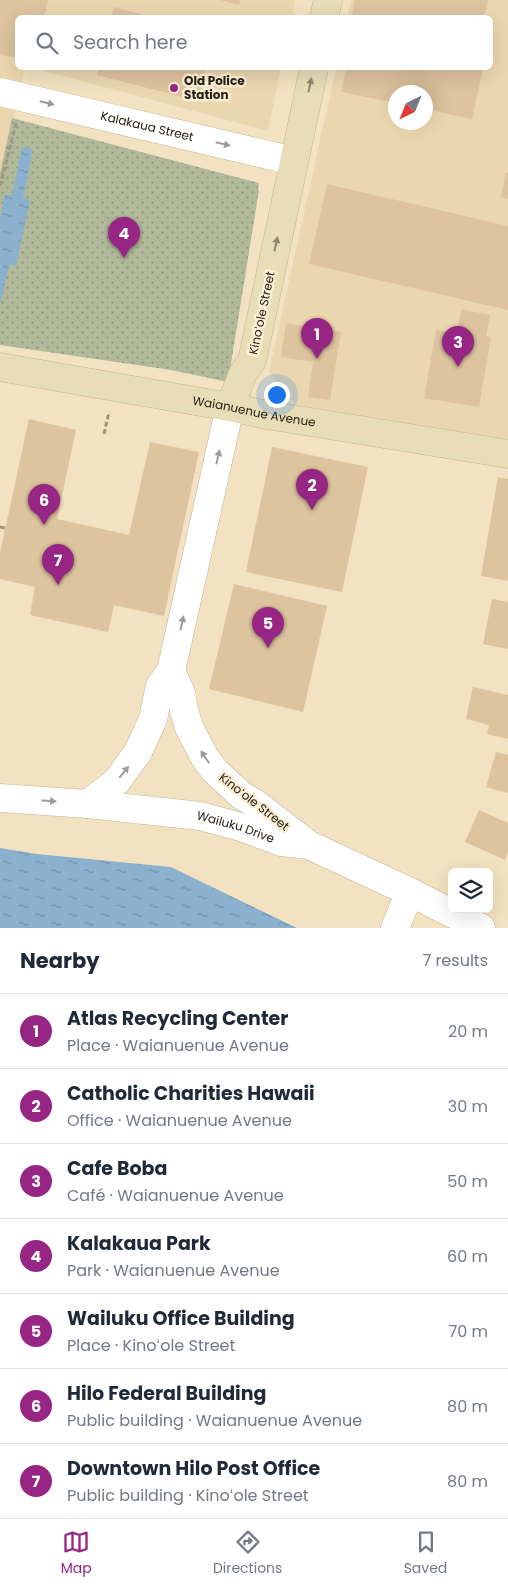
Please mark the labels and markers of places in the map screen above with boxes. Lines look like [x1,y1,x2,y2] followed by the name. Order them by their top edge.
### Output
[184,72,245,103] place label: Old Police Station
[168,82,180,94] marker: Old Police Station
[108,217,140,258] pin: 4
[301,318,333,359] pin: 1
[442,326,474,367] pin: 3
[296,469,328,510] pin: 2
[28,484,60,525] pin: 6
[42,544,74,585] pin: 7
[252,607,284,648] pin: 5

